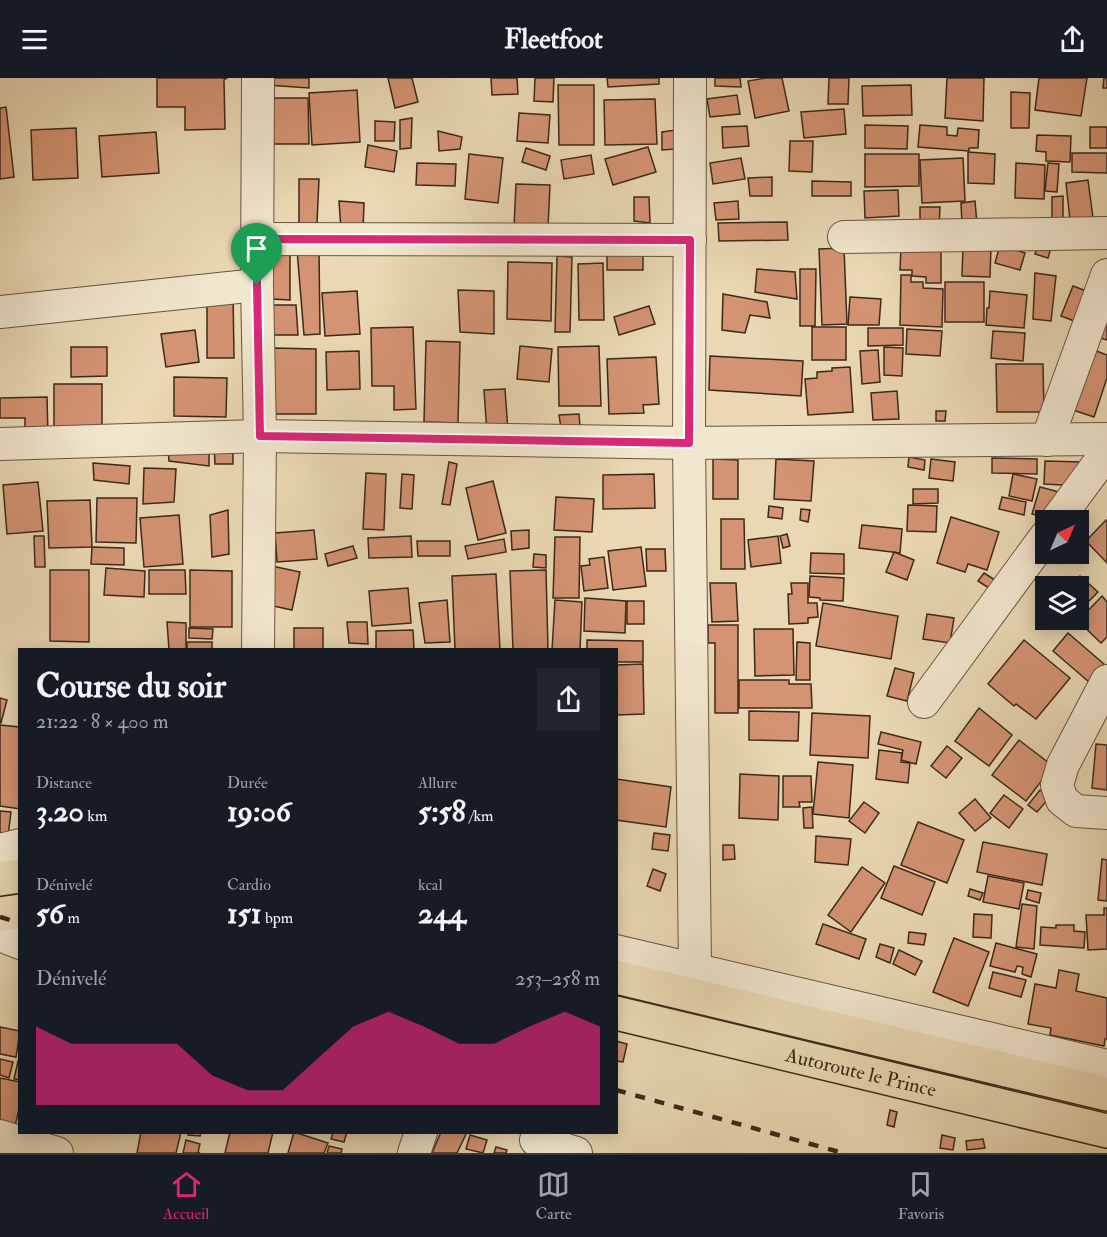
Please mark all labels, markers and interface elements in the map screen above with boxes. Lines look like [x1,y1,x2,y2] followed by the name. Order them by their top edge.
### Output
[18,23,51,56] icon: menu
[504,23,603,56] text: Fleetfoot
[1056,23,1089,56] icon: share
[231,223,282,285] pin
[240,232,273,265] icon: arrive
[1035,510,1089,564] north arrow
[1035,510,1089,630] map controls
[1035,576,1089,630] button: layers
[36,666,226,707] text: Course du soir
[537,668,600,731] button: share
[36,709,168,734] text: 21:22 · 8 × 400 m
[36,773,92,793] text: Distance
[227,773,268,793] text: Durée
[418,773,457,793] text: Allure
[36,793,84,830] text: 3.20
[227,793,291,830] text: 19:06
[418,793,466,830] text: 5:58
[84,806,107,826] text: km
[466,806,493,826] text: /km
[36,875,92,895] text: Dénivelé
[227,875,271,895] text: Cardio
[418,875,443,895] text: kcal
[36,895,64,932] text: 56
[227,895,262,932] text: 151
[418,895,466,932] text: 244
[64,908,80,928] text: m
[262,908,293,928] text: bpm
[36,966,106,991] text: Dénivelé
[515,966,600,991] text: 253–258 m
[782,1041,939,1102] street label: Autoroute le Prince
[163,1168,209,1224] tab: Accueil
[536,1168,572,1224] tab: Carte
[898,1168,944,1224] tab: Favoris

